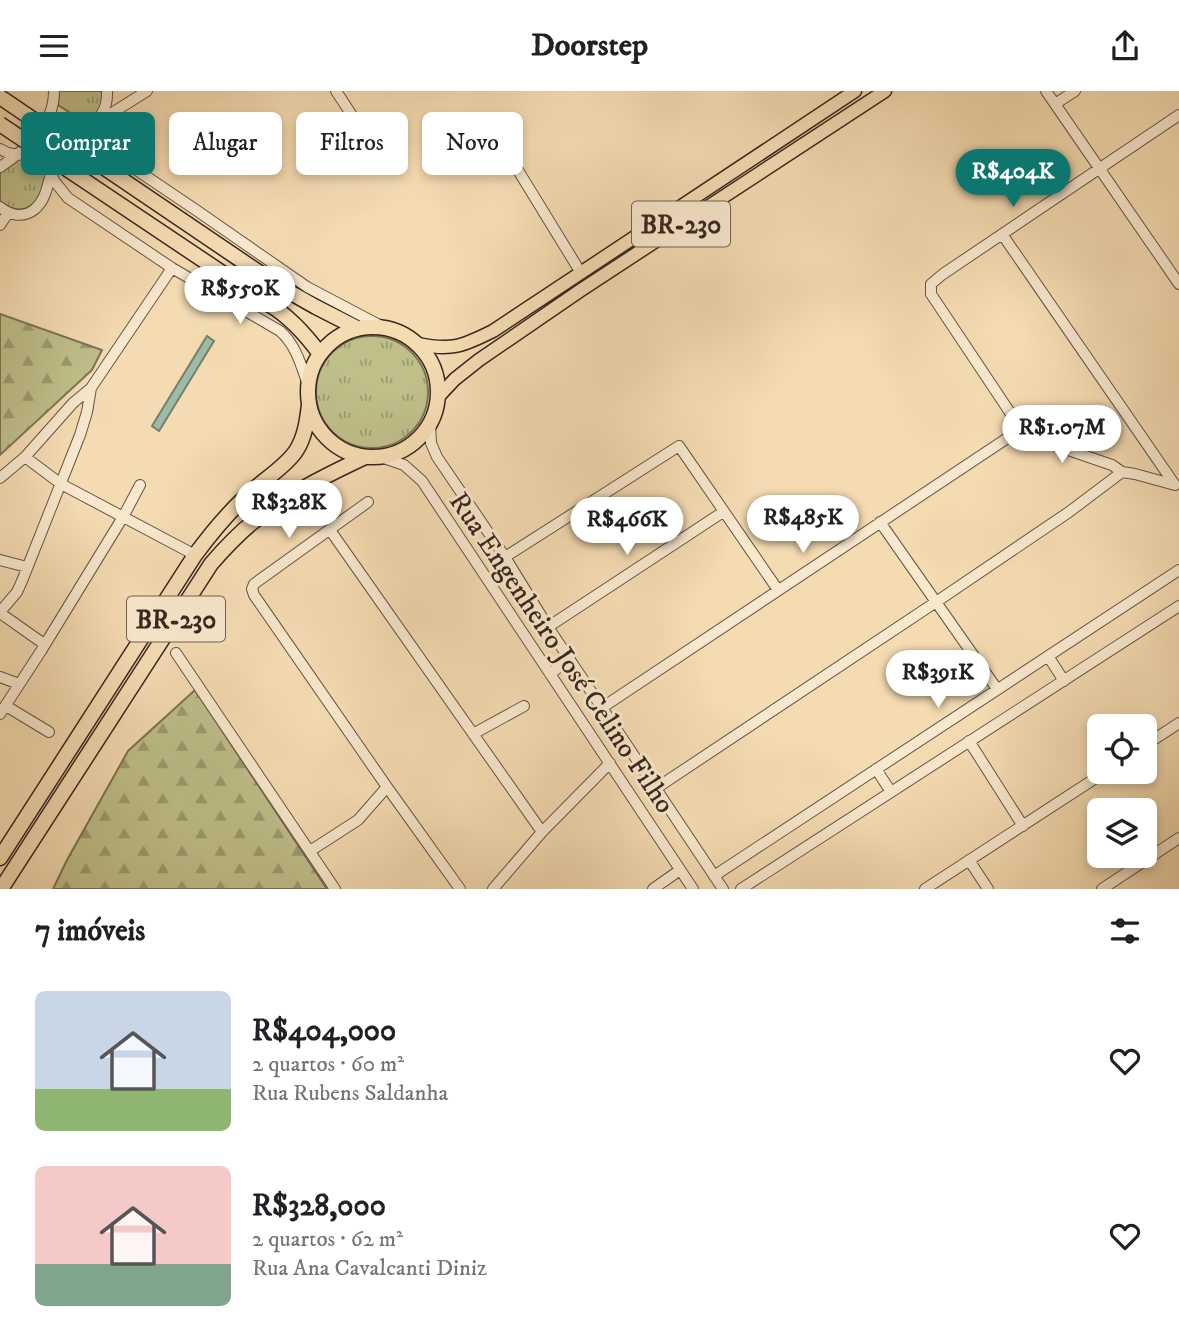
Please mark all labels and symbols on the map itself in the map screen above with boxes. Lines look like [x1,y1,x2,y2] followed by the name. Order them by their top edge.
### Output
[956,149,1070,209] pin: R$404K
[632,201,730,247] road number: BR-230
[183,267,297,326] pin: R$550K
[997,405,1127,465] pin: R$1.07M
[232,481,346,540] pin: R$328K
[441,486,683,820] street label: Rua Engenheiro José Celino Filho
[746,496,860,555] pin: R$485K
[570,497,684,557] pin: R$466K
[127,597,225,641] road number: BR-230
[881,651,995,710] pin: R$391K

